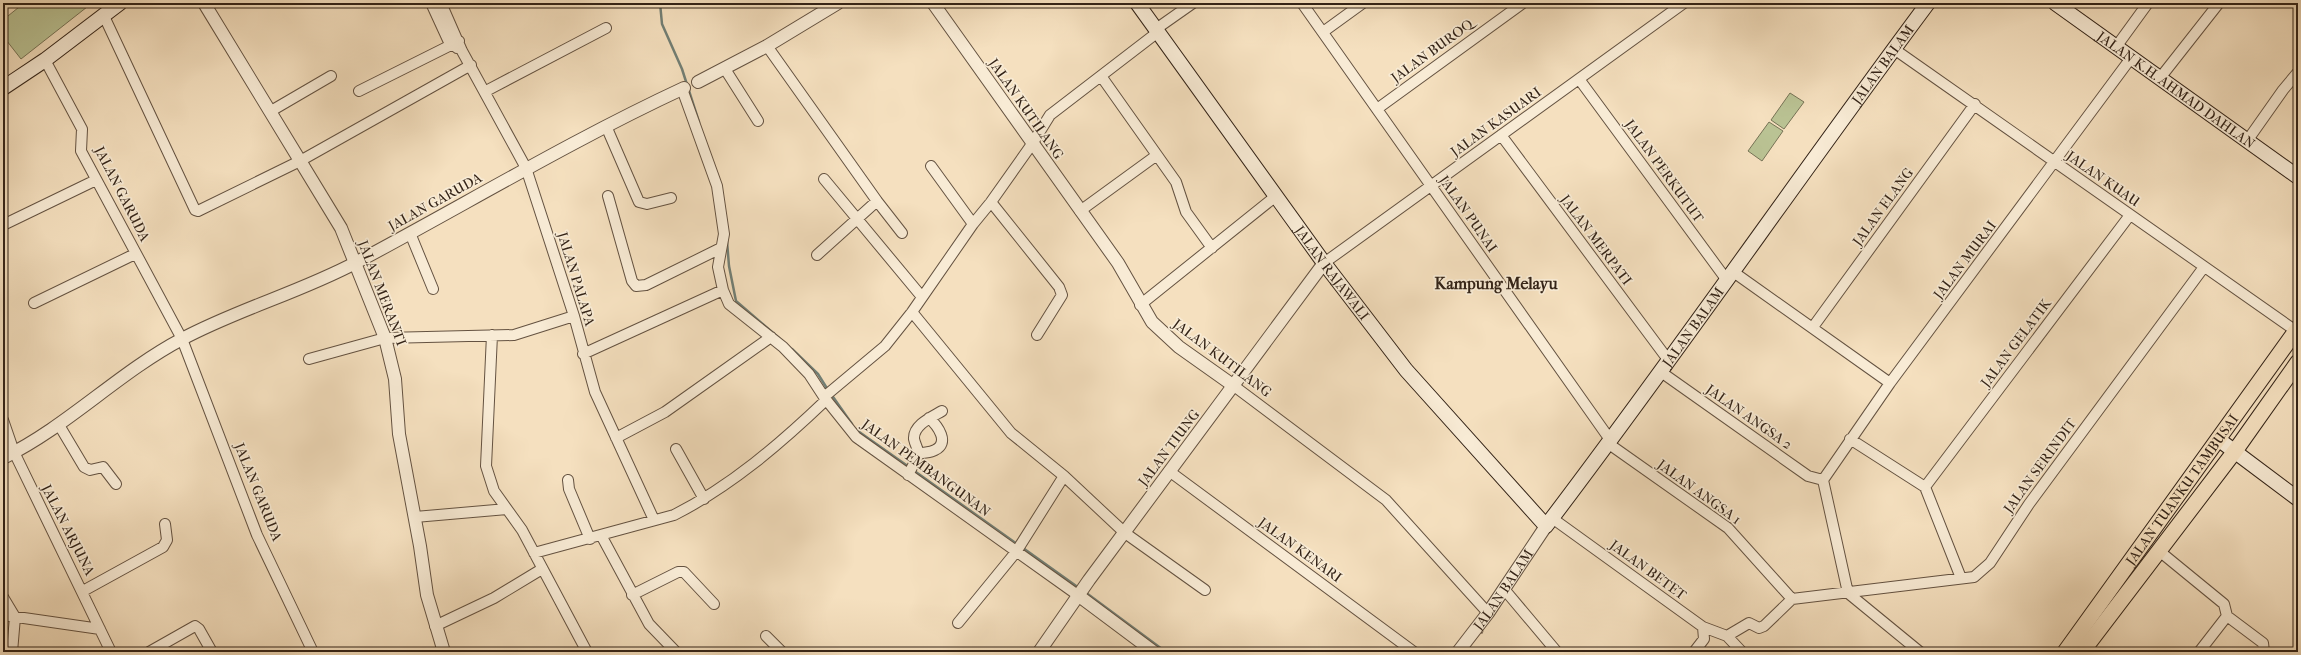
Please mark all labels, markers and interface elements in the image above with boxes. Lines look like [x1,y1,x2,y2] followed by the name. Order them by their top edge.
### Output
[1387,13,1480,87] street label: JALAN BUROQ
[1847,21,1918,108] street label: JALAN BALAM
[2093,27,2259,152] street label: JALAN K.H. AHMAD DAHLAN
[984,54,1067,163] street label: JALAN KUTILANG
[1447,83,1545,161] street label: JALAN KASUARI
[1620,115,1707,226] street label: JALAN PERKUTUT
[90,143,154,245] street label: JALAN GARUDA
[2062,147,2143,211] street label: JALAN KUAU
[1848,165,1917,250] street label: JALAN ELANG
[384,169,486,235] street label: JALAN GARUDA
[1435,172,1501,256] street label: JALAN PUNAI
[1556,191,1636,289] street label: JALAN MERPATI
[1929,217,2000,303] street label: JALAN MURAI
[1291,221,1373,324] street label: JALAN RAJAWALI
[553,229,599,329] street label: JALAN PALAPA
[354,237,410,349] street label: JALAN MERANTI
[1435,274,1558,294] district label: Kampung Melayu
[1658,284,1728,371] street label: JALAN BALAM
[1977,295,2055,391] street label: JALAN GELATIK
[1168,315,1275,401] street label: JALAN KUTILANG
[1702,380,1795,453] street label: JALAN ANGSA 2
[1134,406,1203,491] street label: JALAN TIUNG
[2121,410,2242,569] street label: JALAN TUANKU TAMBUSAI
[858,415,994,521] street label: JALAN PEMBANGUNAN
[1999,415,2080,518] street label: JALAN SERINDIT
[230,439,286,544] street label: JALAN GARUDA
[1653,455,1744,528] street label: JALAN ANGSA 1
[37,481,99,579] street label: JALAN ARJUNA
[1254,513,1346,586] street label: JALAN KENARI
[1606,536,1690,604] street label: JALAN BETET
[1469,546,1537,634] street label: JALAN BALAM

